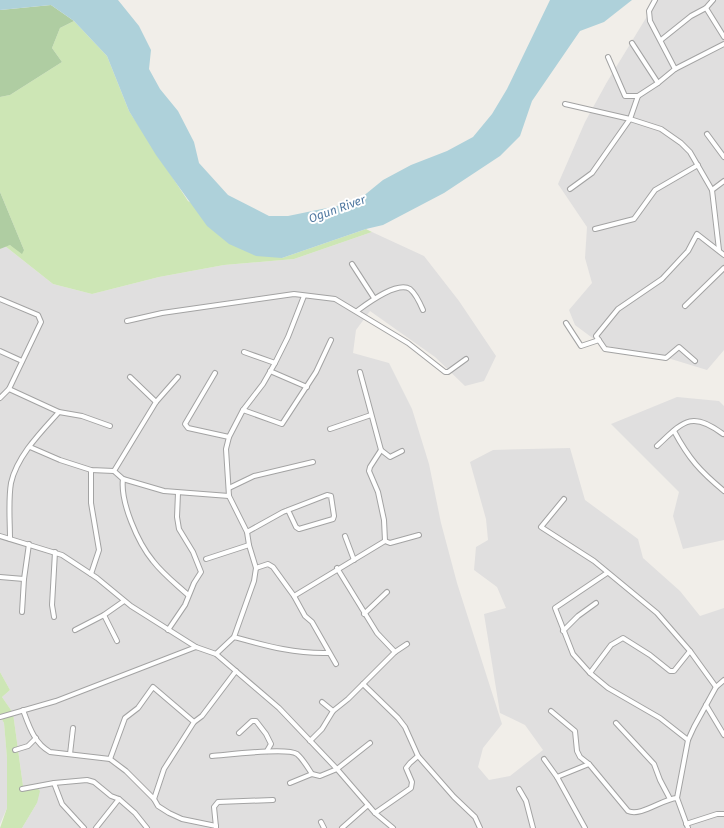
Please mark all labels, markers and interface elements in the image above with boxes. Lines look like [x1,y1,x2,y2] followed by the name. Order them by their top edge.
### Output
[307,192,368,226] water label: Ogun River

